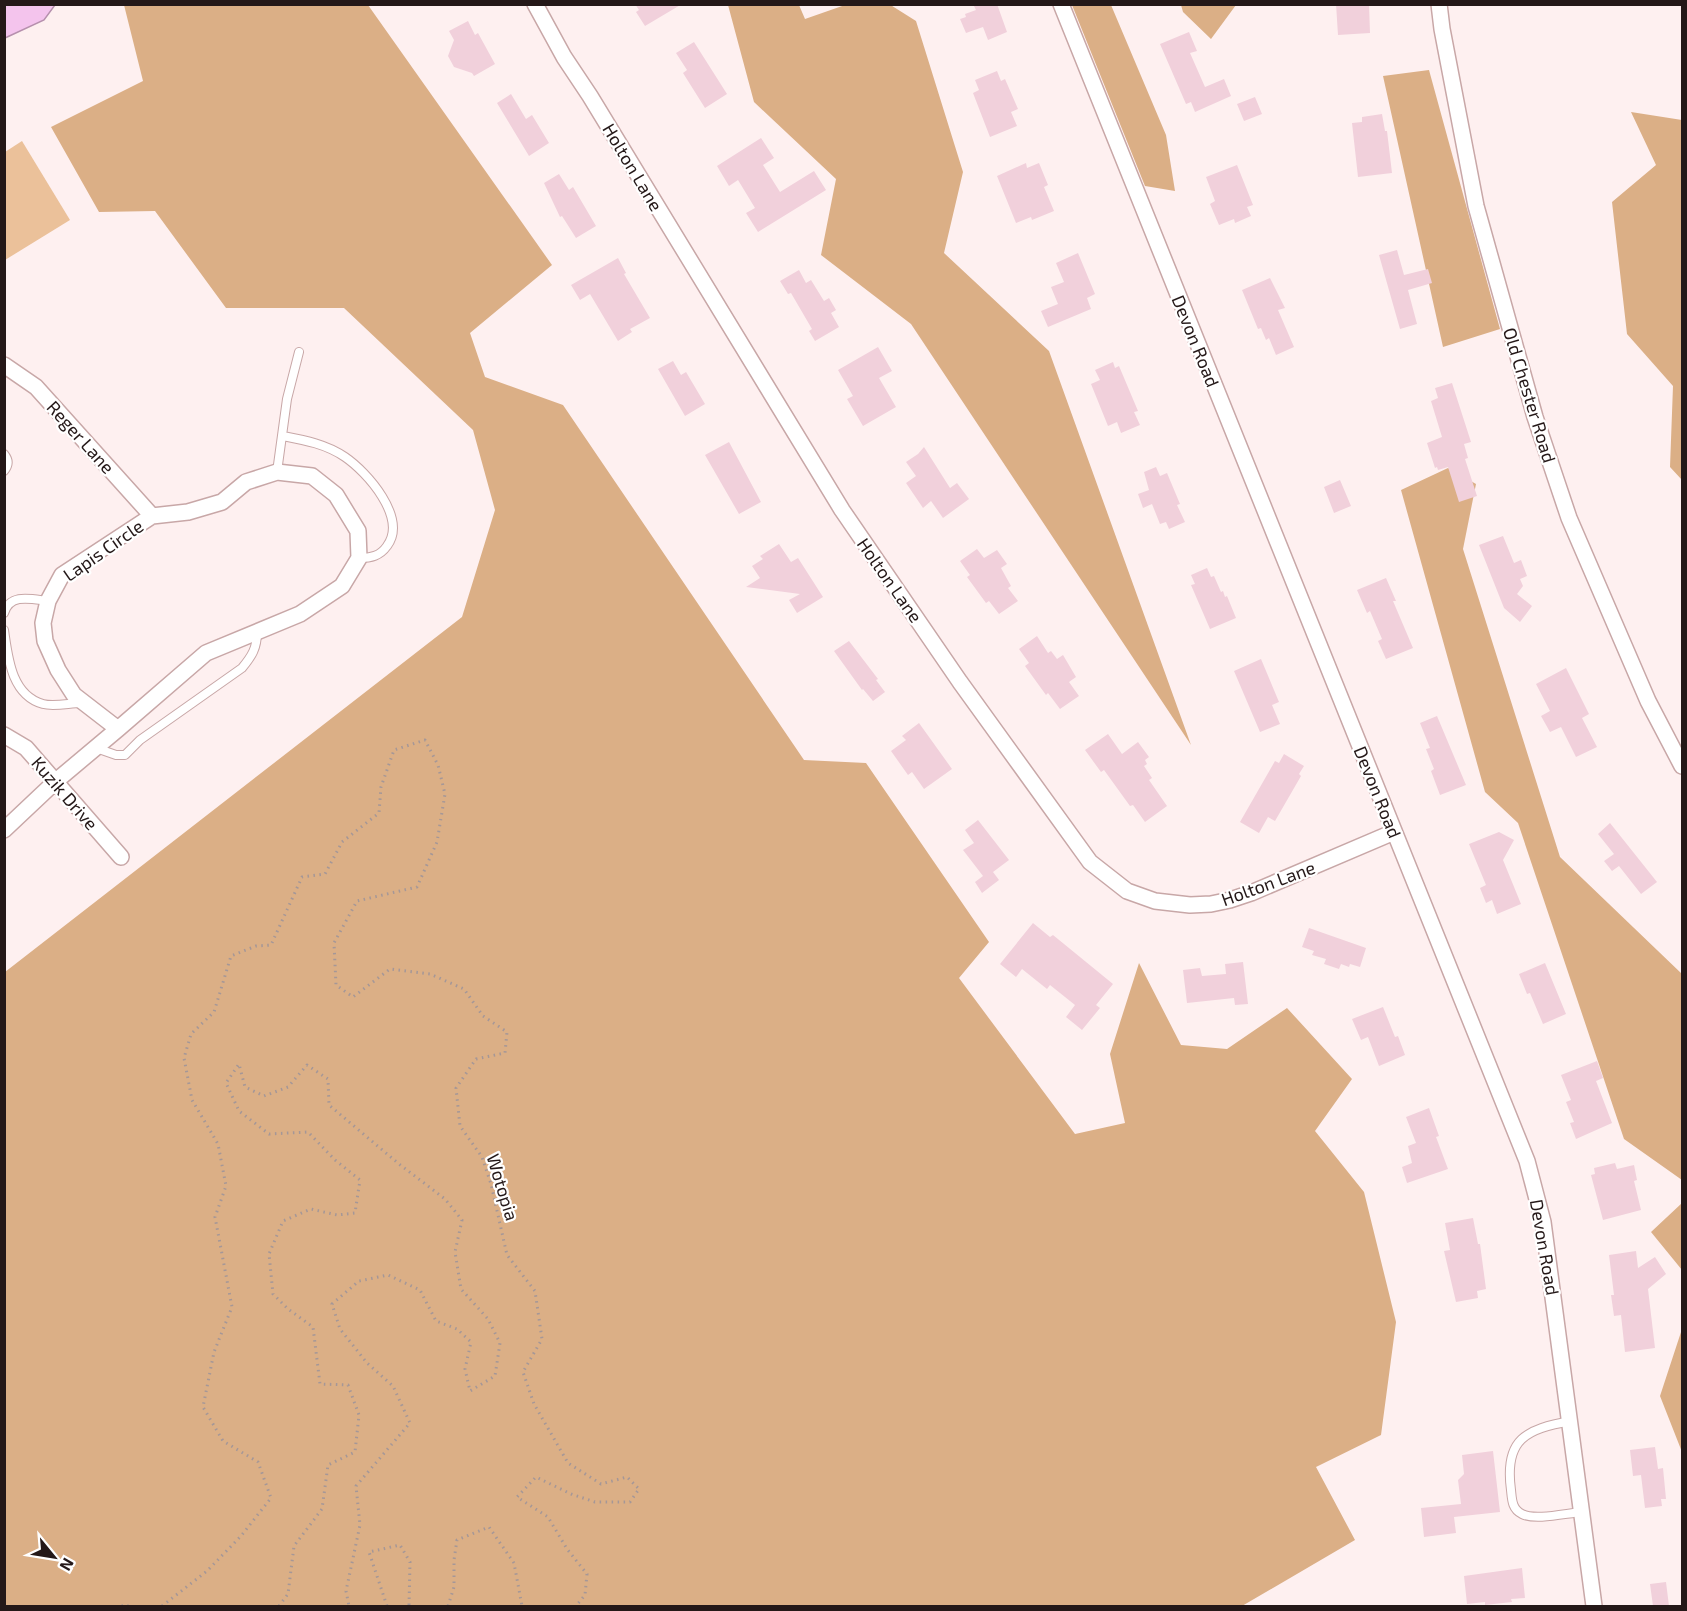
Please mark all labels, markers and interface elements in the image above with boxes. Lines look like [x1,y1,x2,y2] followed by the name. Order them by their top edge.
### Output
[598,119,668,215] street label: Holton Lane
[1168,292,1224,390] street label: Devon Road
[1499,325,1561,465] street label: Old Chester Road
[43,396,119,478] street label: Reger Lane
[59,514,147,586] street label: Lapis Circle
[853,533,927,627] street label: Holton Lane
[1350,743,1406,841] street label: Devon Road
[27,752,103,834] street label: Kuzik Drive
[1218,856,1318,910] street label: Holton Lane
[482,1151,524,1223] street label: Wotopia
[1526,1197,1564,1297] street label: Devon Road
[24,1527,84,1587] north arrow
[56,1555,79,1575] text: N

